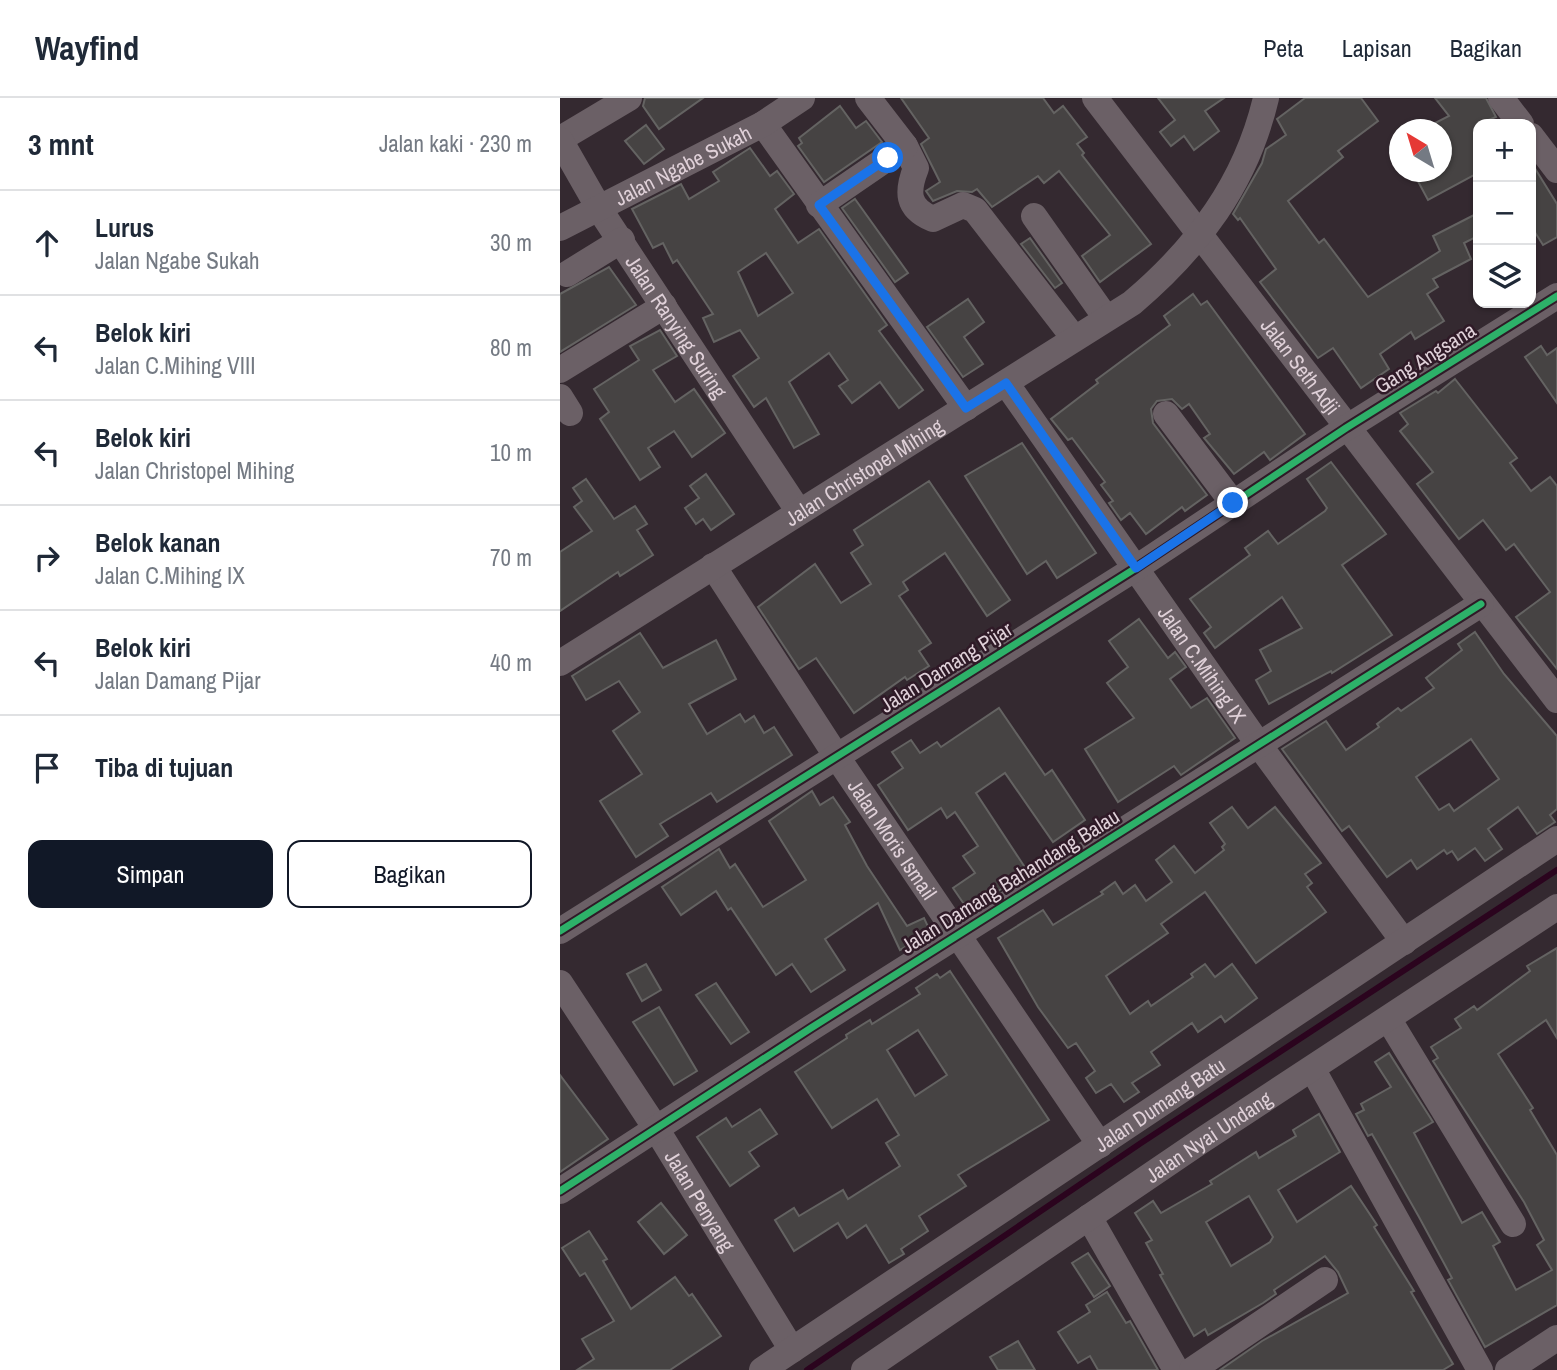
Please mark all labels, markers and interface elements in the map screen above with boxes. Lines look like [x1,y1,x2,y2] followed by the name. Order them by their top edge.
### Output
[35,26,139,70] text: Wayfind
[1263,32,1304,64] text: Peta
[1342,32,1412,64] text: Lapisan
[1450,32,1522,64] text: Bagikan
[609,118,756,212] street label: Jalan Ngabe Sukah
[1389,119,1452,182] north arrow
[1473,119,1536,308] map controls
[1473,119,1536,182] button: +
[28,124,94,164] text: 3 mnt
[379,128,532,159] text: Jalan kaki · 230 m
[872,142,903,173] route start
[1473,182,1536,245] button: −
[95,210,154,245] text: Lurus
[28,224,66,262] icon: ahead
[490,227,532,258] text: 30 m
[95,245,260,276] text: Jalan Ngabe Sukah
[1473,245,1536,308] button: layers
[619,249,735,404] street label: Jalan Ranying Suring
[1254,312,1347,421] street label: Jalan Seth Adji
[95,315,191,350] text: Belok kiri
[1369,315,1481,400] street label: Gang Angsana
[28,329,66,367] icon: left
[490,332,532,363] text: 80 m
[95,350,255,381] text: Jalan C.Mihing VIII
[779,411,949,533] street label: Jalan Christopel Mihing
[95,420,191,455] text: Belok kiri
[28,434,66,472] icon: left
[490,437,532,468] text: 10 m
[95,455,294,486] text: Jalan Christopel Mihing
[1217,487,1248,518] route end
[95,525,221,560] text: Belok kanan
[28,539,66,577] icon: right
[490,542,532,573] text: 70 m
[95,560,245,591] text: Jalan C.Mihing IX
[1151,600,1254,729] street label: Jalan C.Mihing IX
[874,614,1018,719] street label: Jalan Damang Pijar
[95,630,191,665] text: Belok kiri
[28,644,66,682] icon: left
[490,647,532,678] text: 40 m
[95,665,261,696] text: Jalan Damang Pijar
[28,749,66,787] icon: arrive
[95,750,233,785] text: Tiba di tujuan
[841,773,944,905] street label: Jalan Moris Ismail
[895,802,1125,960] street label: Jalan Damang Bahandang Balau
[28,840,273,908] button: Simpan
[287,840,532,908] button: Bagikan
[1089,1050,1230,1159] street label: Jalan Dumang Batu
[1139,1084,1278,1189] street label: Jalan Nyai Undang
[658,1144,743,1257] street label: Jalan Penyang

